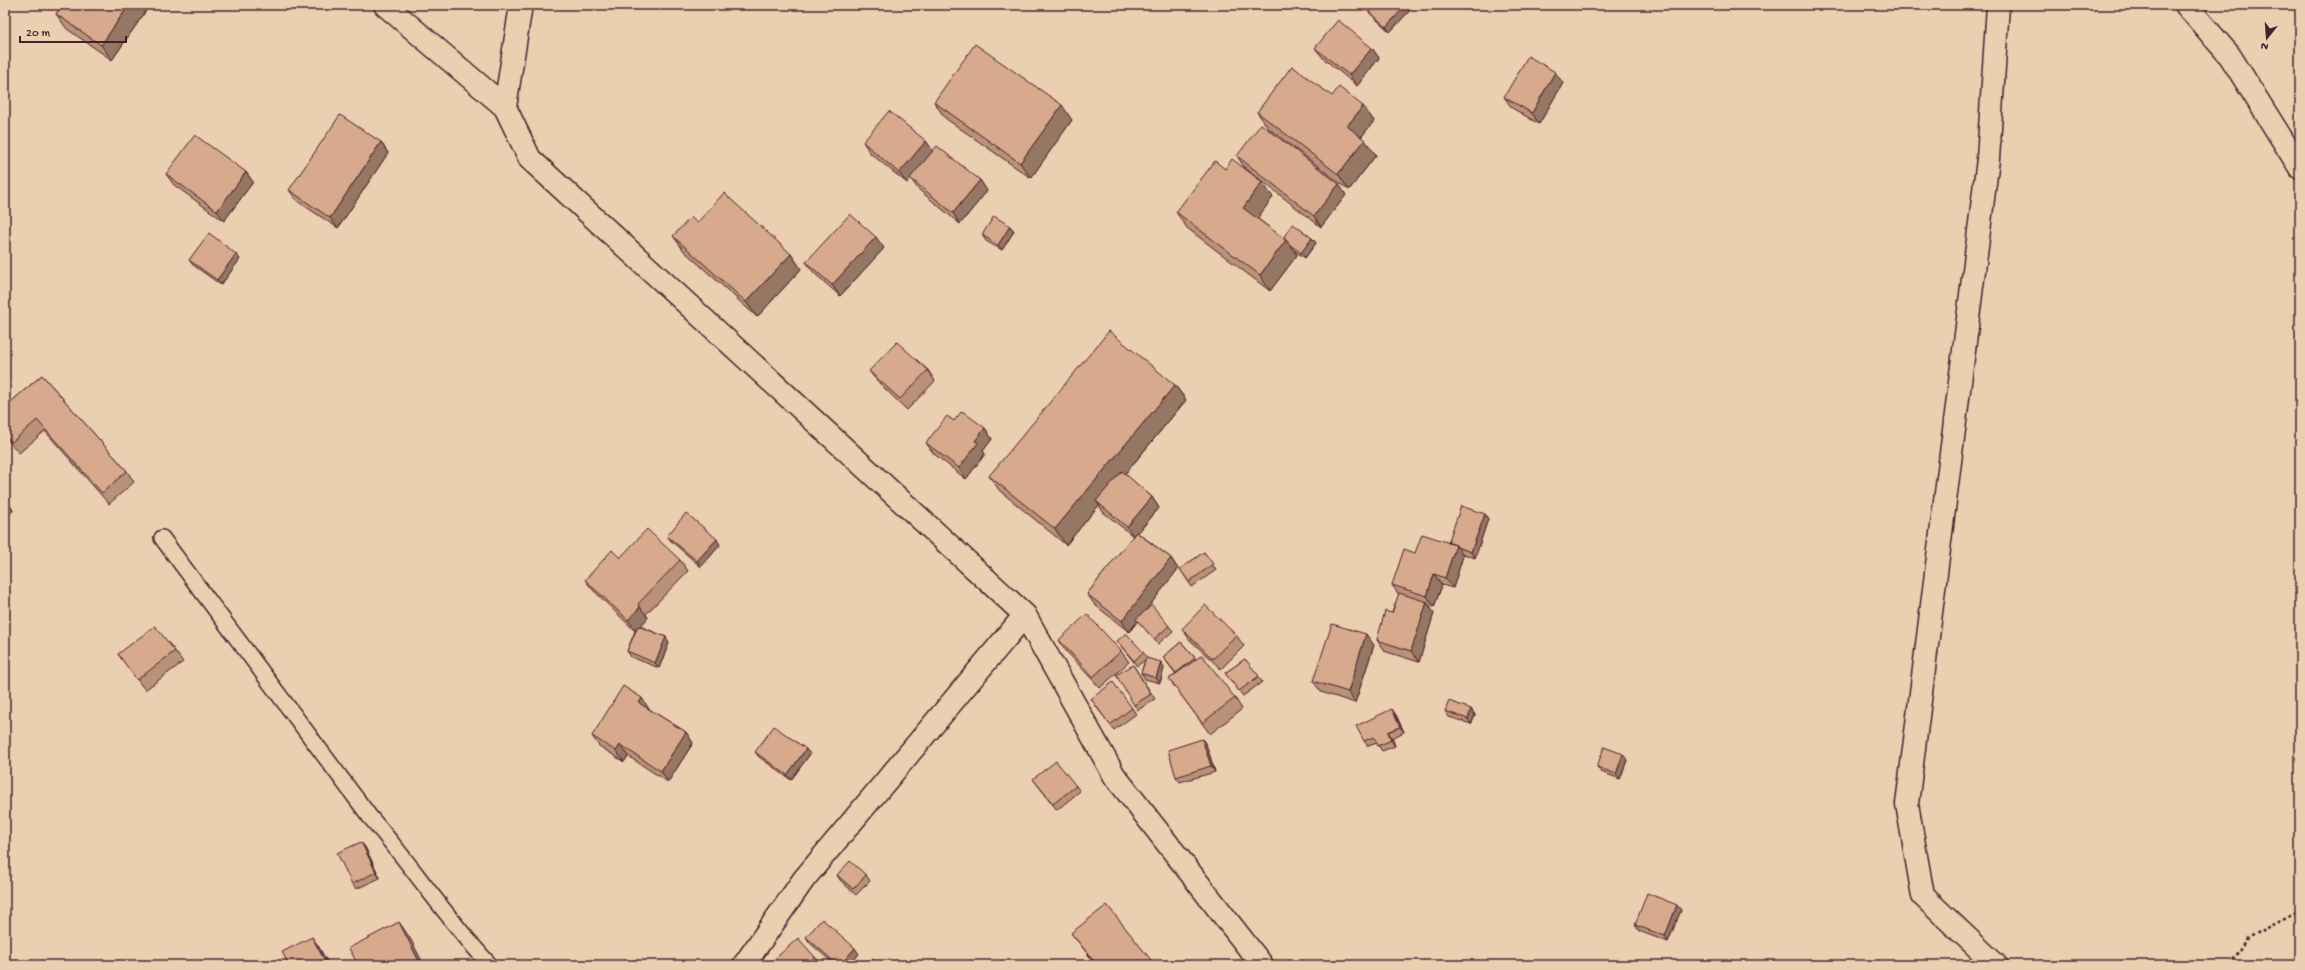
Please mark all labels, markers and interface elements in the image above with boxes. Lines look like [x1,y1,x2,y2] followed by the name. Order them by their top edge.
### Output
[20,18,126,44] scale bar
[2247,18,2287,58] north arrow
[26,27,51,41] text: 20 m
[2259,39,2270,52] text: N

